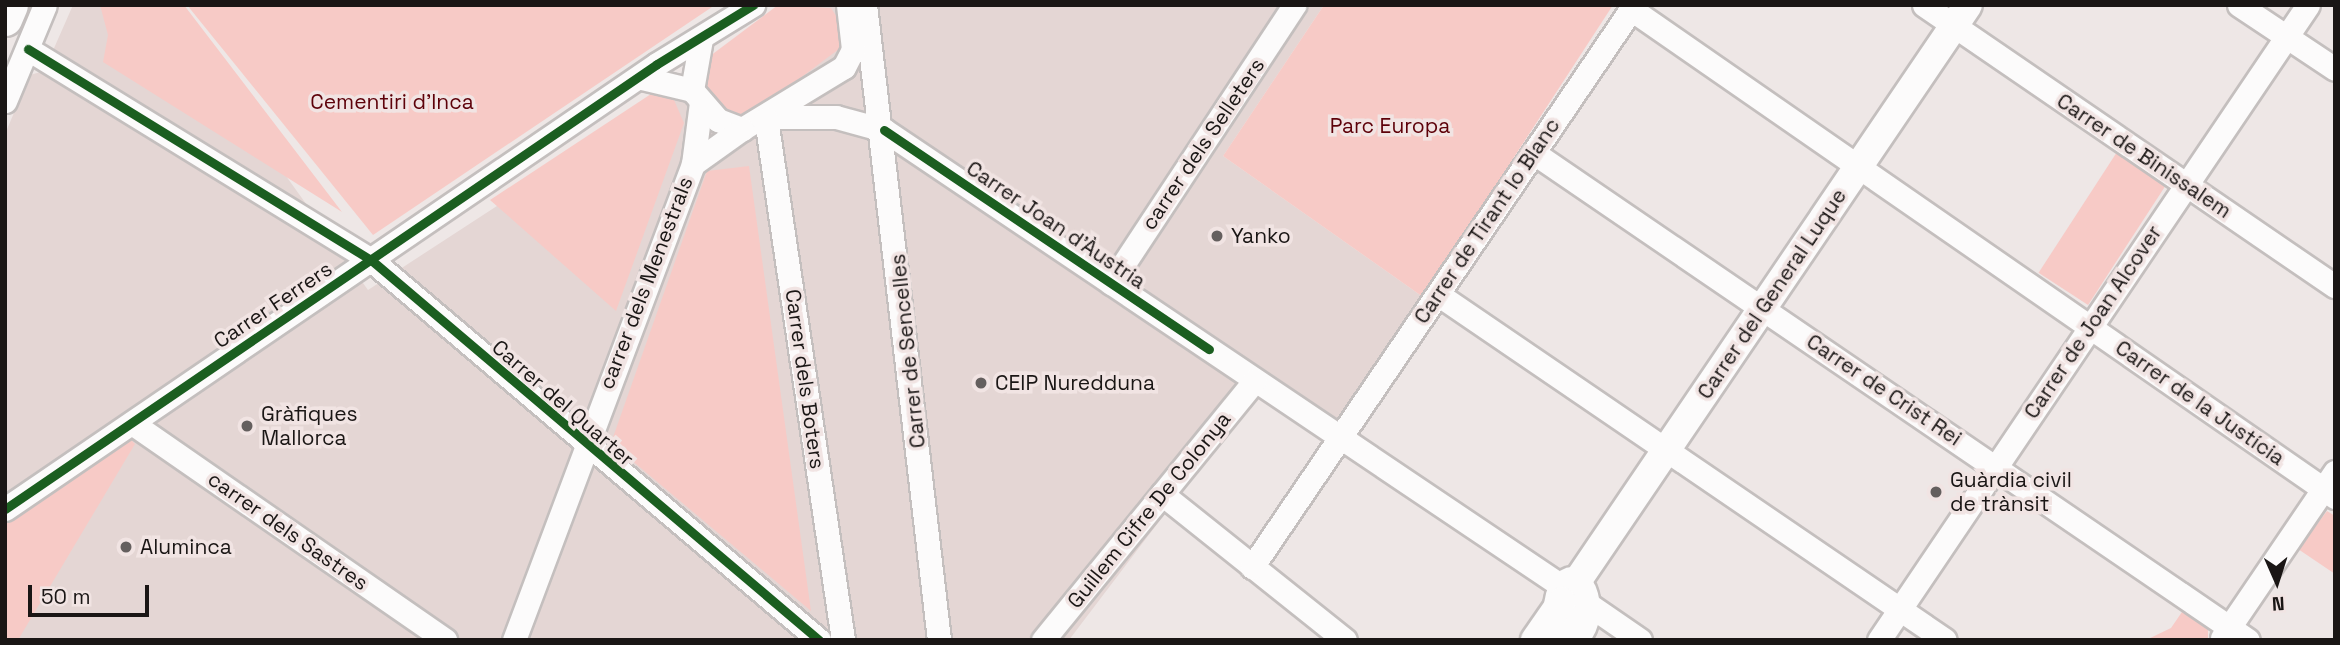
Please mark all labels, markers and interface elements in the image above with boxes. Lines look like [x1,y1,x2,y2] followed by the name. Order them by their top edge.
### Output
[1136,53,1270,235] street label: carrer dels Selleters
[2052,88,2236,224] street label: Carrer de Binissalem
[310,89,474,115] park label: Cementiri d'Inca
[1330,113,1450,139] park label: Parc Europa
[1409,113,1565,329] street label: Carrer de Tirant lo Blanc
[962,156,1150,294] street label: Carrer Joan d'Àustria
[594,173,698,393] street label: carrer dels Menestrals
[1692,184,1852,404] street label: Carrer del General Luque
[2019,220,2167,424] street label: Carrer de Joan Alcover
[1231,223,1291,249] place label: Yanko
[1209,228,1225,244] marker: Yanko
[885,253,931,449] street label: Carrer de Sencelles
[209,256,337,354] street label: Carrer Ferrers
[780,287,830,471] street label: Carrer dels Boters
[1802,329,1966,451] street label: Carrer de Crist Rei
[487,335,639,471] street label: Carrer del Quarter
[2110,335,2290,471] street label: Carrer de la Justícia
[995,370,1155,396] place label: CEIP Nuredduna
[973,375,989,391] marker: CEIP Nuredduna
[261,401,358,451] place label: Gràfiques Mallorca
[1062,407,1236,613] street label: Guillem Cifre De Colonya
[239,418,255,434] marker: Gràfiques Mallorca
[203,466,373,596] street label: carrer dels Sastres
[1950,467,2072,517] place label: Guàrdia civil de trànsit
[1928,484,1944,500] marker: Guàrdia civil de trànsit
[140,534,232,560] place label: Aluminca
[118,539,134,555] marker: Aluminca
[2242,547,2312,617] north arrow
[32,572,152,616] scale bar
[41,583,91,610] text: 50 m
[2271,591,2285,616] text: N

